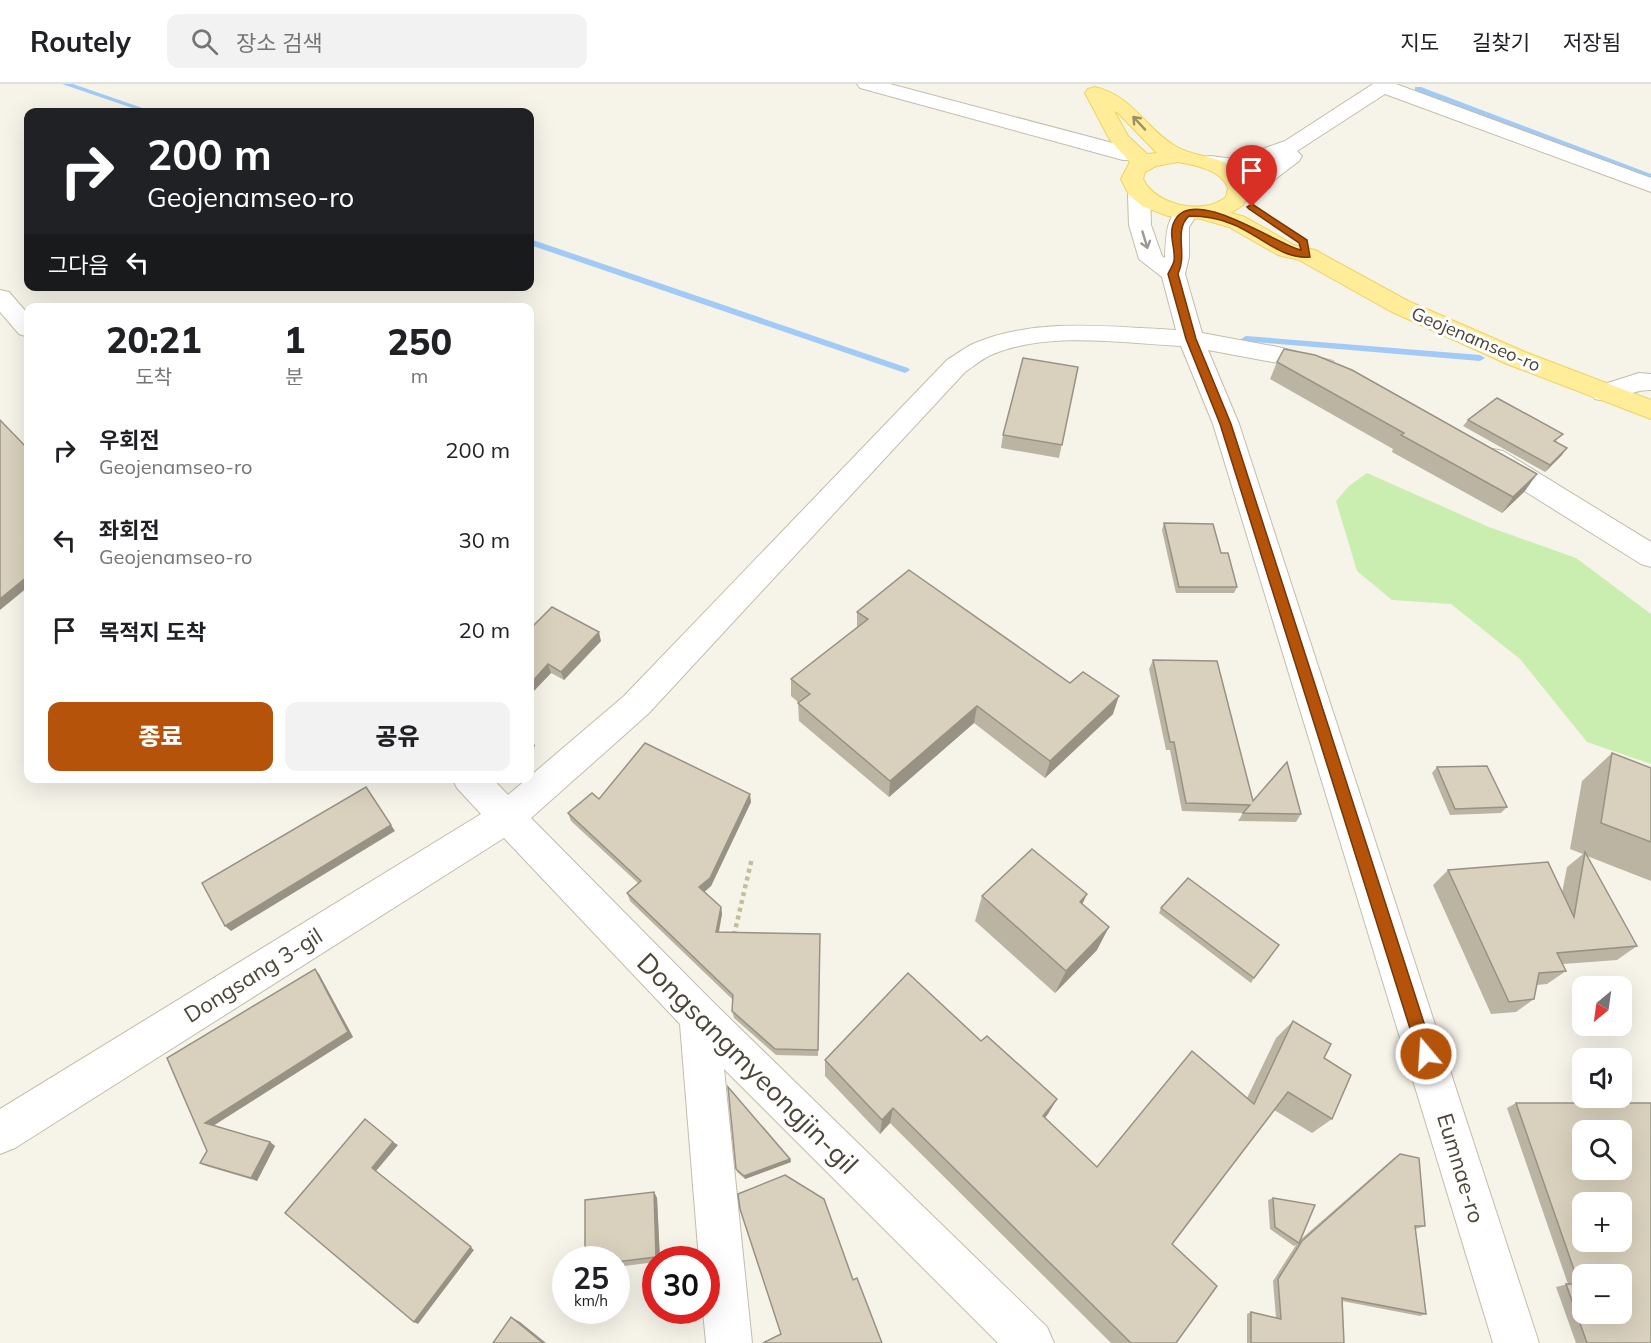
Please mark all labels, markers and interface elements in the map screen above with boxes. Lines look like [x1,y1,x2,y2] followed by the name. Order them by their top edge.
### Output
[167,14,587,68] search box
[30,24,131,59] text: Routely
[188,25,221,58] icon: search
[236,29,323,57] text: 장소 검색
[1400,29,1439,55] text: 지도
[1472,29,1530,55] text: 길찾기
[1563,29,1621,55] text: 저장됨
[1131,116,1146,131] one-way arrow
[147,128,272,181] text: 200 m
[48,132,126,210] icon: right
[1226,145,1277,207] pin
[1235,154,1268,187] icon: arrive
[147,180,354,214] text: Geojenamseo-ro
[1140,230,1151,249] one-way arrow
[121,246,154,279] icon: left
[48,251,109,279] text: 그다음
[1408,301,1544,377] street label: Geojenamseo-ro
[106,317,202,362] text: 20:21
[284,317,305,362] text: 1
[387,319,452,364] text: 250
[411,363,428,388] text: m
[135,364,172,389] text: 도착
[285,364,304,389] text: 분
[99,426,160,454] text: 우회전
[48,434,81,467] icon: right
[445,436,510,464] text: 200 m
[99,454,252,479] text: Geojenamseo-ro
[99,516,160,544] text: 좌회전
[48,524,81,557] icon: left
[459,526,510,554] text: 30 m
[99,544,252,569] text: Geojenamseo-ro
[48,614,81,647] icon: arrive
[459,616,510,644] text: 20 m
[99,618,206,646] text: 목적지 도착
[48,702,273,771] button: 종료
[285,702,510,771] button: 공유
[179,921,327,1029] street label: Dongsang 3-gil
[630,945,866,1181] street label: Dongsangmyeongjin-gil
[1572,976,1632,1036] north arrow
[1572,976,1632,1324] map controls
[1394,1022,1458,1086] position arrow
[1572,1048,1632,1108] button: sound
[1431,1110,1491,1226] street label: Eumnae-ro
[1572,1120,1632,1180] button: search
[1572,1192,1632,1252] button: +
[642,1246,720,1324] speed limit sign: 30
[573,1259,609,1297] text: 25
[1572,1264,1632,1324] button: −
[574,1291,608,1310] text: km/h

